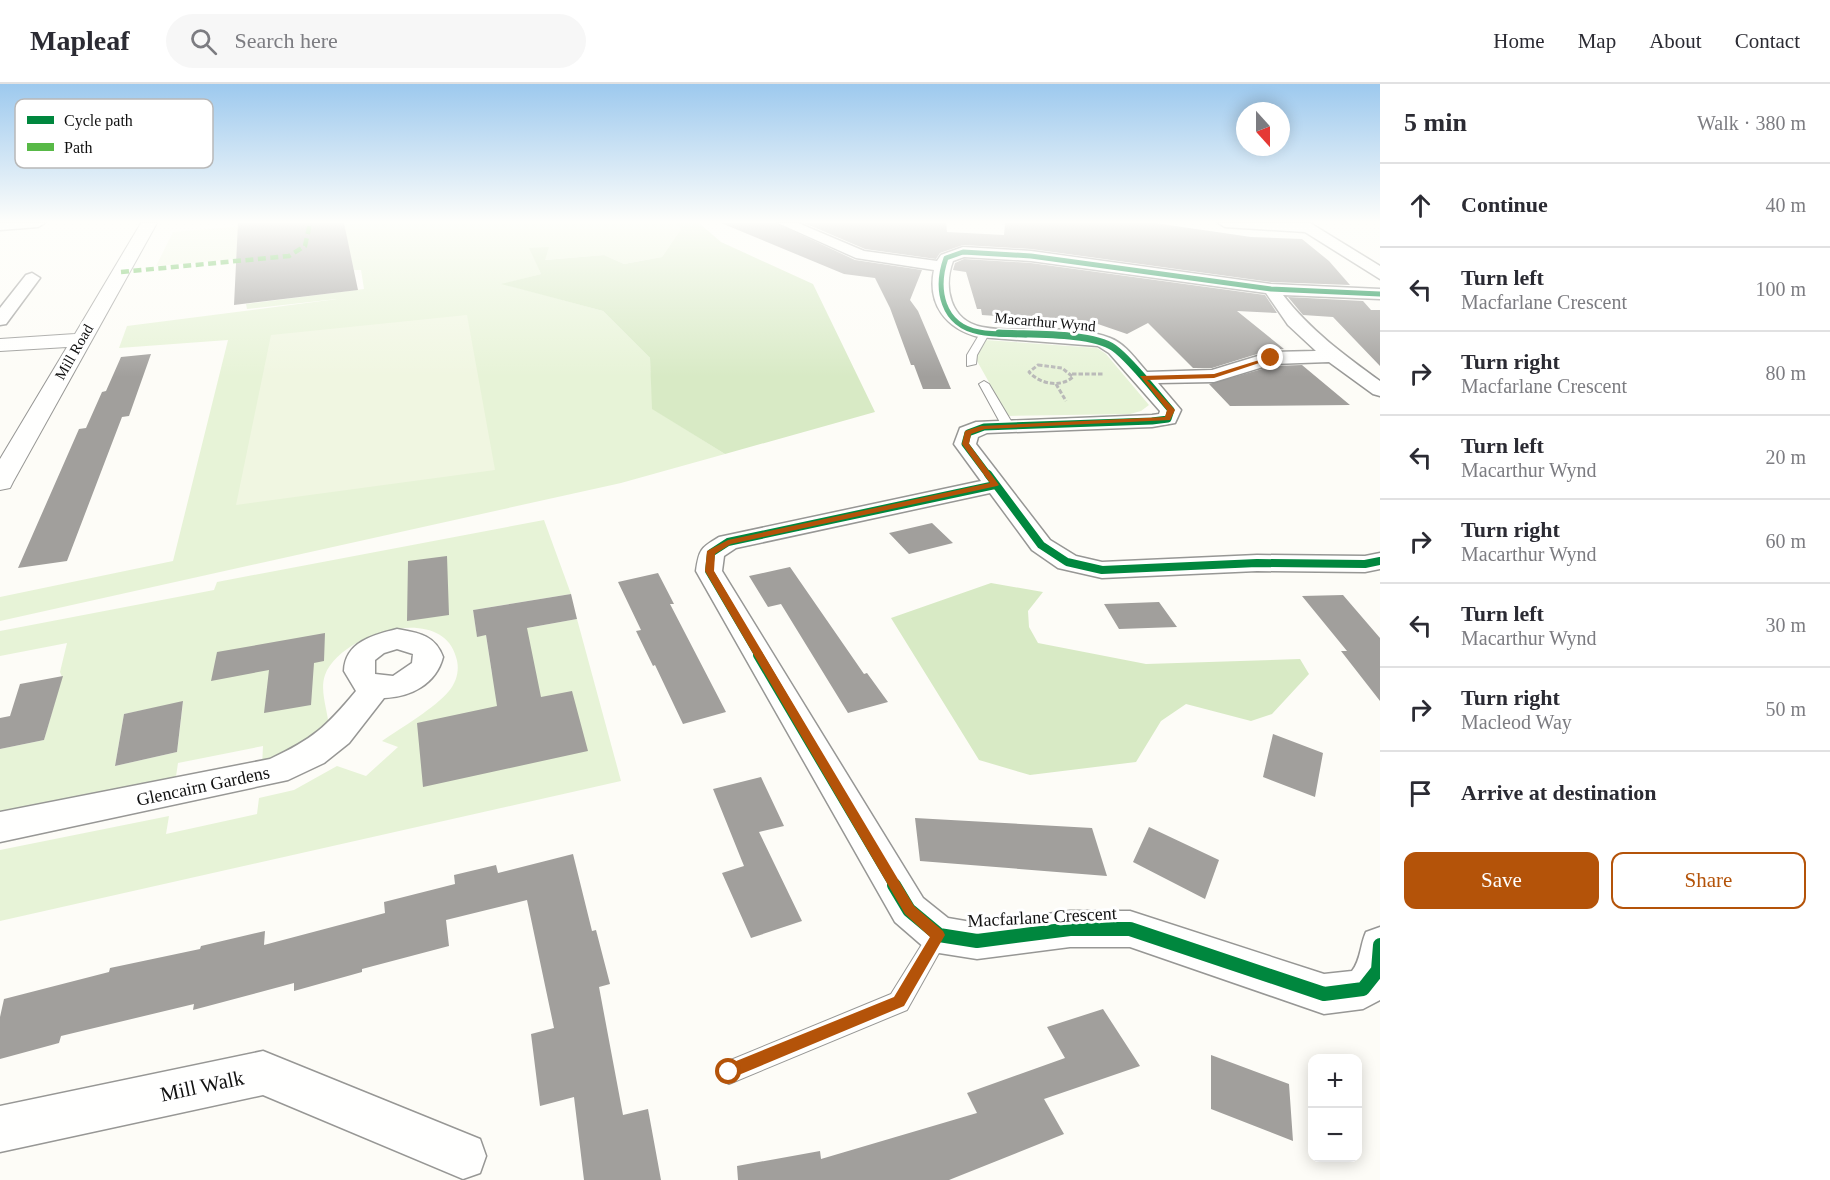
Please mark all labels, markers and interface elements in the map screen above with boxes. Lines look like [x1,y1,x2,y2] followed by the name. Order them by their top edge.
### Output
[166,14,586,68] search box
[30,25,130,56] text: Mapleaf
[187,25,220,58] icon: search
[235,28,338,53] text: Search here
[1493,29,1545,53] text: Home
[1578,29,1616,53] text: Map
[1649,29,1702,53] text: About
[1735,29,1800,53] text: Contact
[15,99,213,168] legend
[1236,102,1290,156] north arrow
[1404,108,1467,137] text: 5 min
[64,112,133,130] text: Cycle path
[1697,112,1806,134] text: Walk · 380 m
[64,139,92,156] text: Path
[1404,189,1437,222] icon: ahead
[1461,192,1548,217] text: Continue
[1765,194,1806,216] text: 40 m
[1461,265,1544,290] text: Turn left
[1404,273,1437,306] icon: left
[1755,278,1806,300] text: 100 m
[1461,291,1627,313] text: Macfarlane Crescent
[994,310,1097,334] street label: Macarthur Wynd
[52,321,96,383] street label: Mill Road
[1257,344,1283,370] route end
[1461,349,1560,374] text: Turn right
[1404,357,1437,390] icon: right
[1765,362,1806,384] text: 80 m
[1461,375,1627,397] text: Macfarlane Crescent
[1461,433,1544,458] text: Turn left
[1404,441,1437,474] icon: left
[1765,446,1806,468] text: 20 m
[1461,459,1597,481] text: Macarthur Wynd
[1461,517,1560,542] text: Turn right
[1404,525,1437,558] icon: right
[1765,530,1806,552] text: 60 m
[1461,543,1597,565] text: Macarthur Wynd
[1461,601,1544,626] text: Turn left
[1404,609,1437,642] icon: left
[1765,614,1806,636] text: 30 m
[1461,627,1597,649] text: Macarthur Wynd
[1461,685,1560,710] text: Turn right
[1404,693,1437,726] icon: right
[1765,698,1806,720] text: 50 m
[1461,711,1572,733] text: Macleod Way
[135,762,271,810] street label: Glencairn Gardens
[1404,777,1437,810] icon: arrive
[1461,780,1657,805] text: Arrive at destination
[1404,852,1599,909] button: Save
[1611,852,1806,909] button: Share
[967,903,1117,931] street label: Macfarlane Crescent
[1308,1054,1362,1162] map controls
[1308,1054,1362,1108] button: +
[715,1058,741,1084] route start
[158,1065,246,1107] street label: Mill Walk
[1308,1108,1362,1162] button: −

